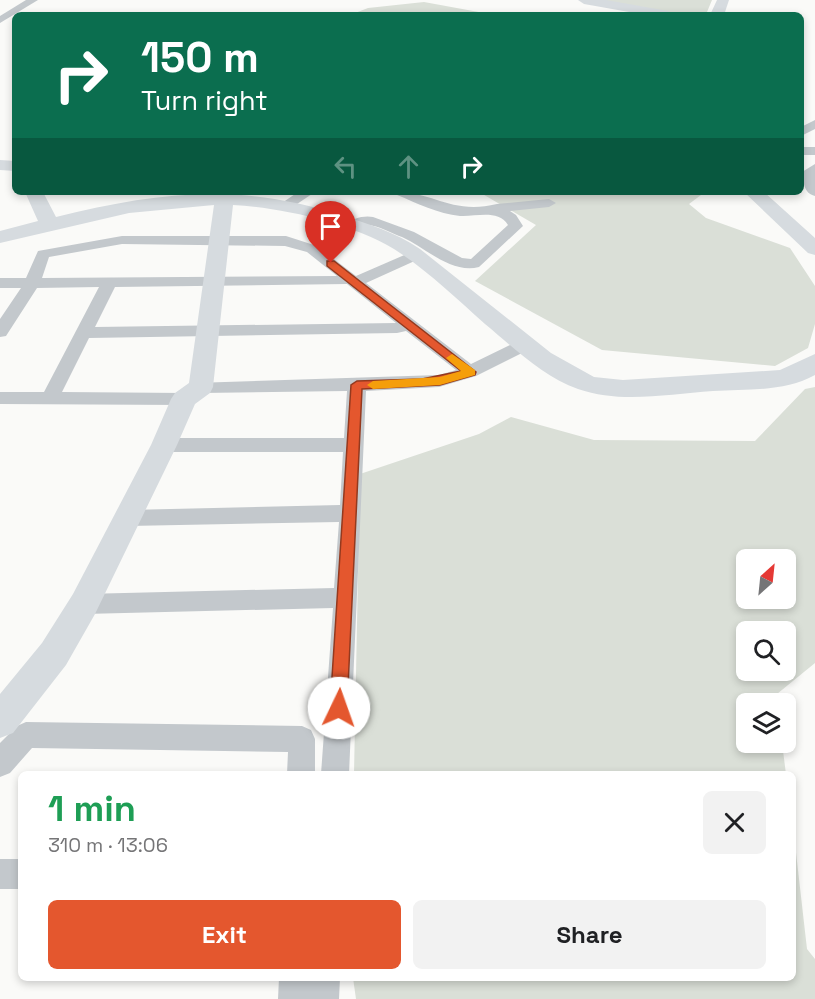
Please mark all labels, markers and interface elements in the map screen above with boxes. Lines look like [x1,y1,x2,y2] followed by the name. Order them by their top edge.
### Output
[141,31,259,84] text: 150 m
[42,36,120,114] icon: right
[141,83,268,118] text: Turn right
[329,150,362,183] icon: left
[392,150,425,183] icon: ahead
[455,150,488,183] icon: right
[305,201,356,263] pin
[314,210,347,243] icon: arrive
[736,549,796,609] north arrow
[736,549,796,753] map controls
[736,621,796,681] button: search
[307,676,371,740] position arrow
[736,693,796,753] button: layers
[48,786,136,832] text: 1 min
[703,791,766,854] button: close
[48,832,168,858] text: 310 m · 13:06
[48,900,401,969] button: Exit
[413,900,766,969] button: Share

